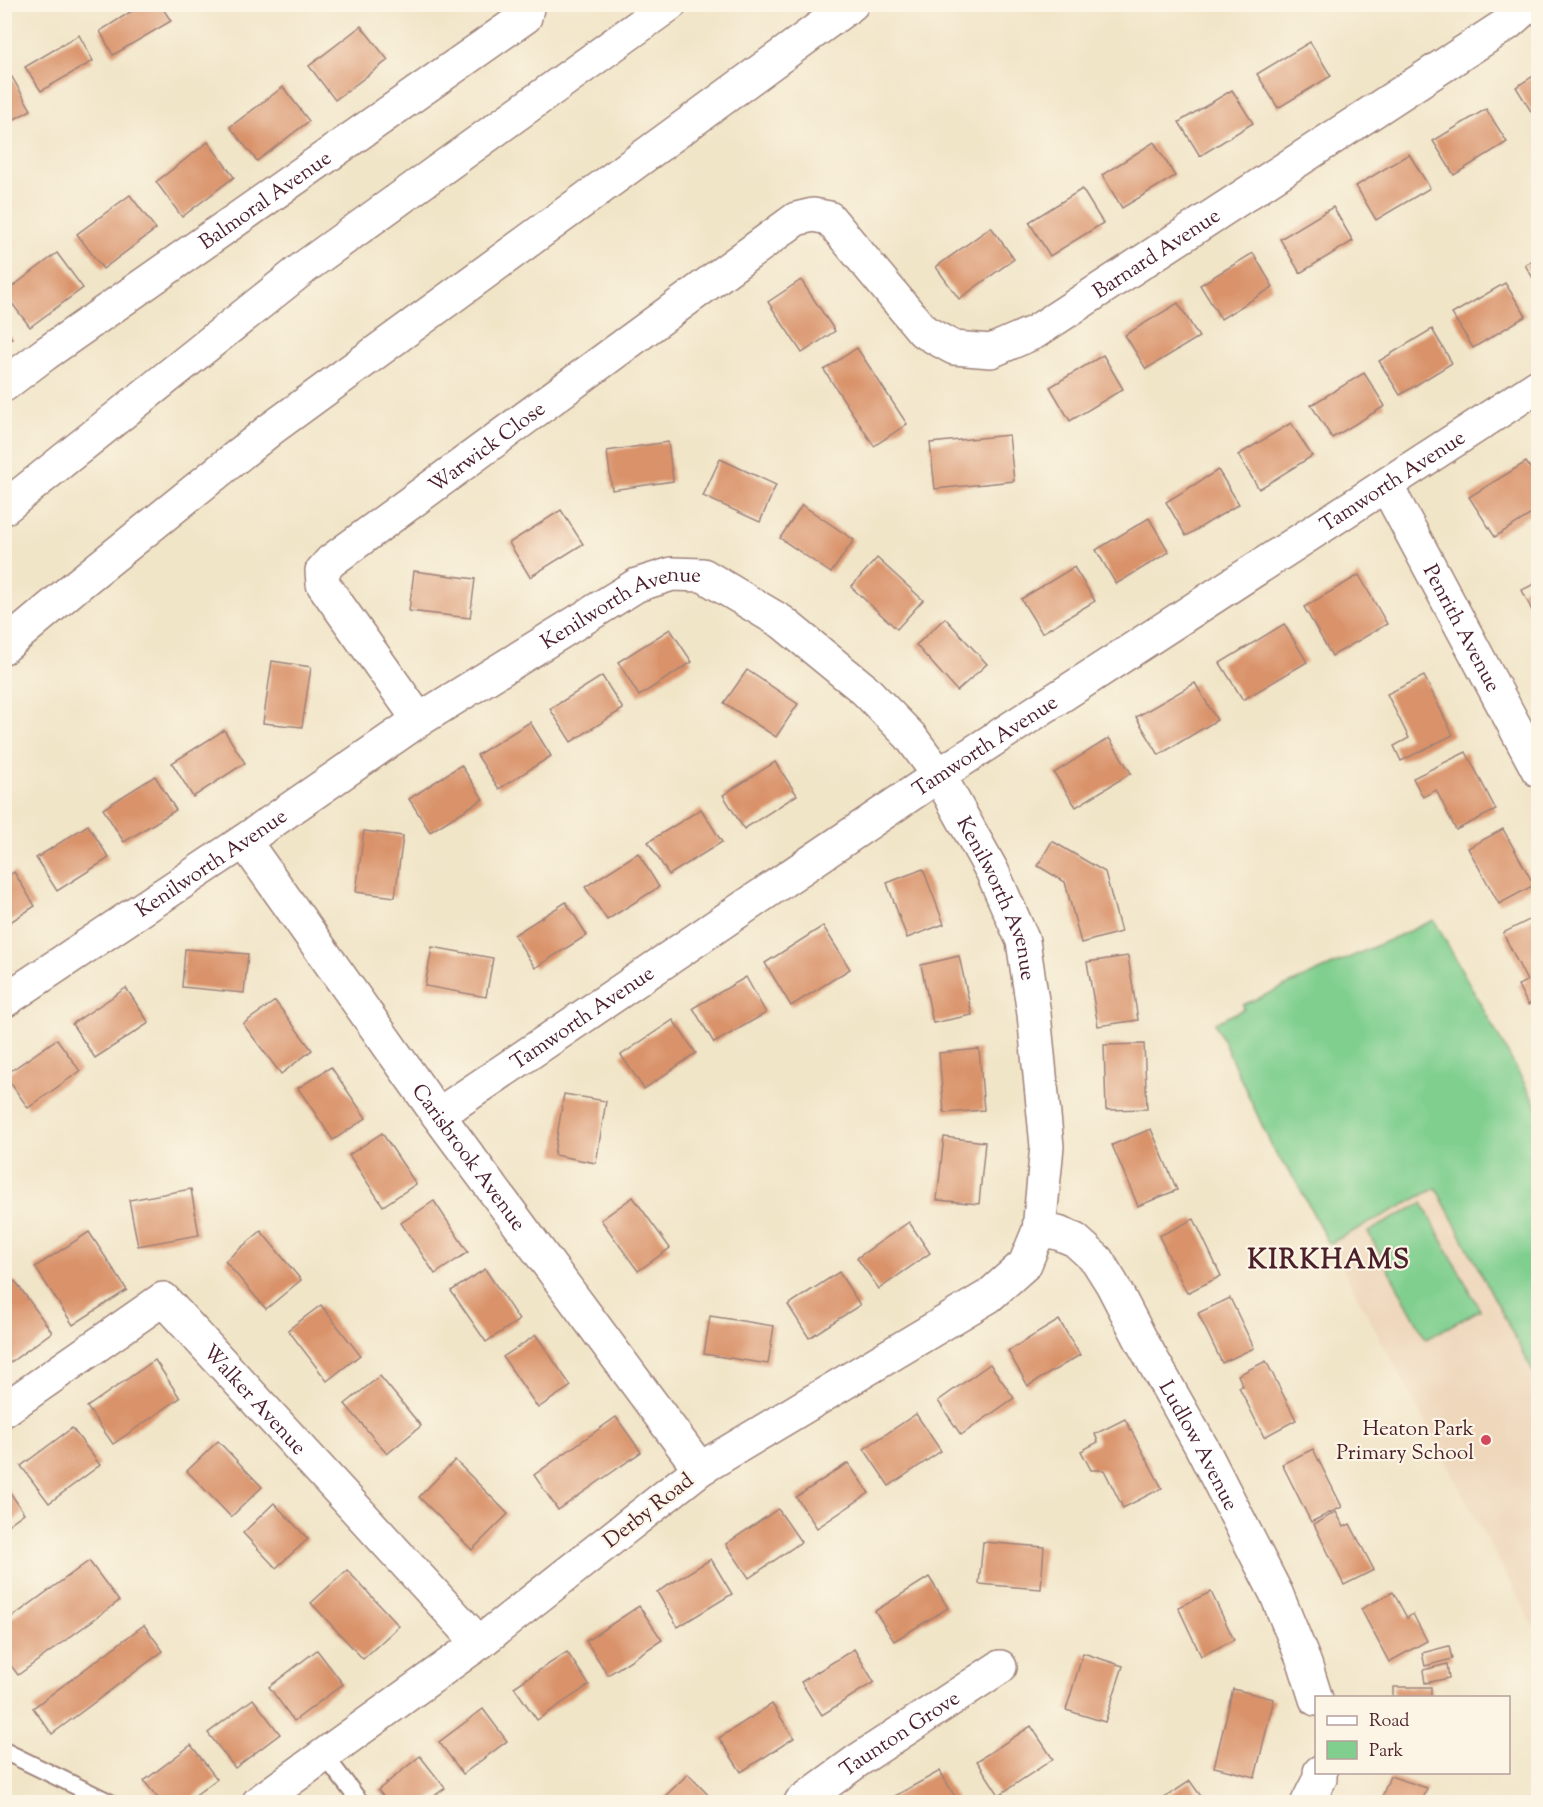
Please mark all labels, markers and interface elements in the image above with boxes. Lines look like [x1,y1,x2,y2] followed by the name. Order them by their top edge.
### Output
[194,144,338,258] street label: Balmoral Avenue
[1088,202,1227,307] street label: Barnard Avenue
[423,395,552,501] street label: Warwick Close
[1315,424,1472,541] street label: Tamworth Avenue
[1414,560,1507,698] street label: Penrith Avenue
[536,561,702,658] street label: Kenilworth Avenue
[907,689,1064,806] street label: Tamworth Avenue
[130,802,294,926] street label: Kenilworth Avenue
[948,812,1042,983] street label: Kenilworth Avenue
[505,959,661,1079] street label: Tamworth Avenue
[403,1078,532,1238] street label: Carisbrook Avenue
[1247,1242,1411,1281] district label: KIRKHAMS
[195,1338,312,1463] street label: Walker Avenue
[1150,1376,1245,1516] street label: Ludlow Avenue
[1336,1415,1475,1469] place label: Heaton Park Primary School
[1479,1433,1493,1447] marker: Heaton Park Primary School
[598,1467,701,1556] street label: Derby Road
[834,1684,966,1786] street label: Taunton Grove
[1315,1696,1510,1774] legend
[1369,1709,1409,1735] text: Road
[1369,1739,1404,1765] text: Park

